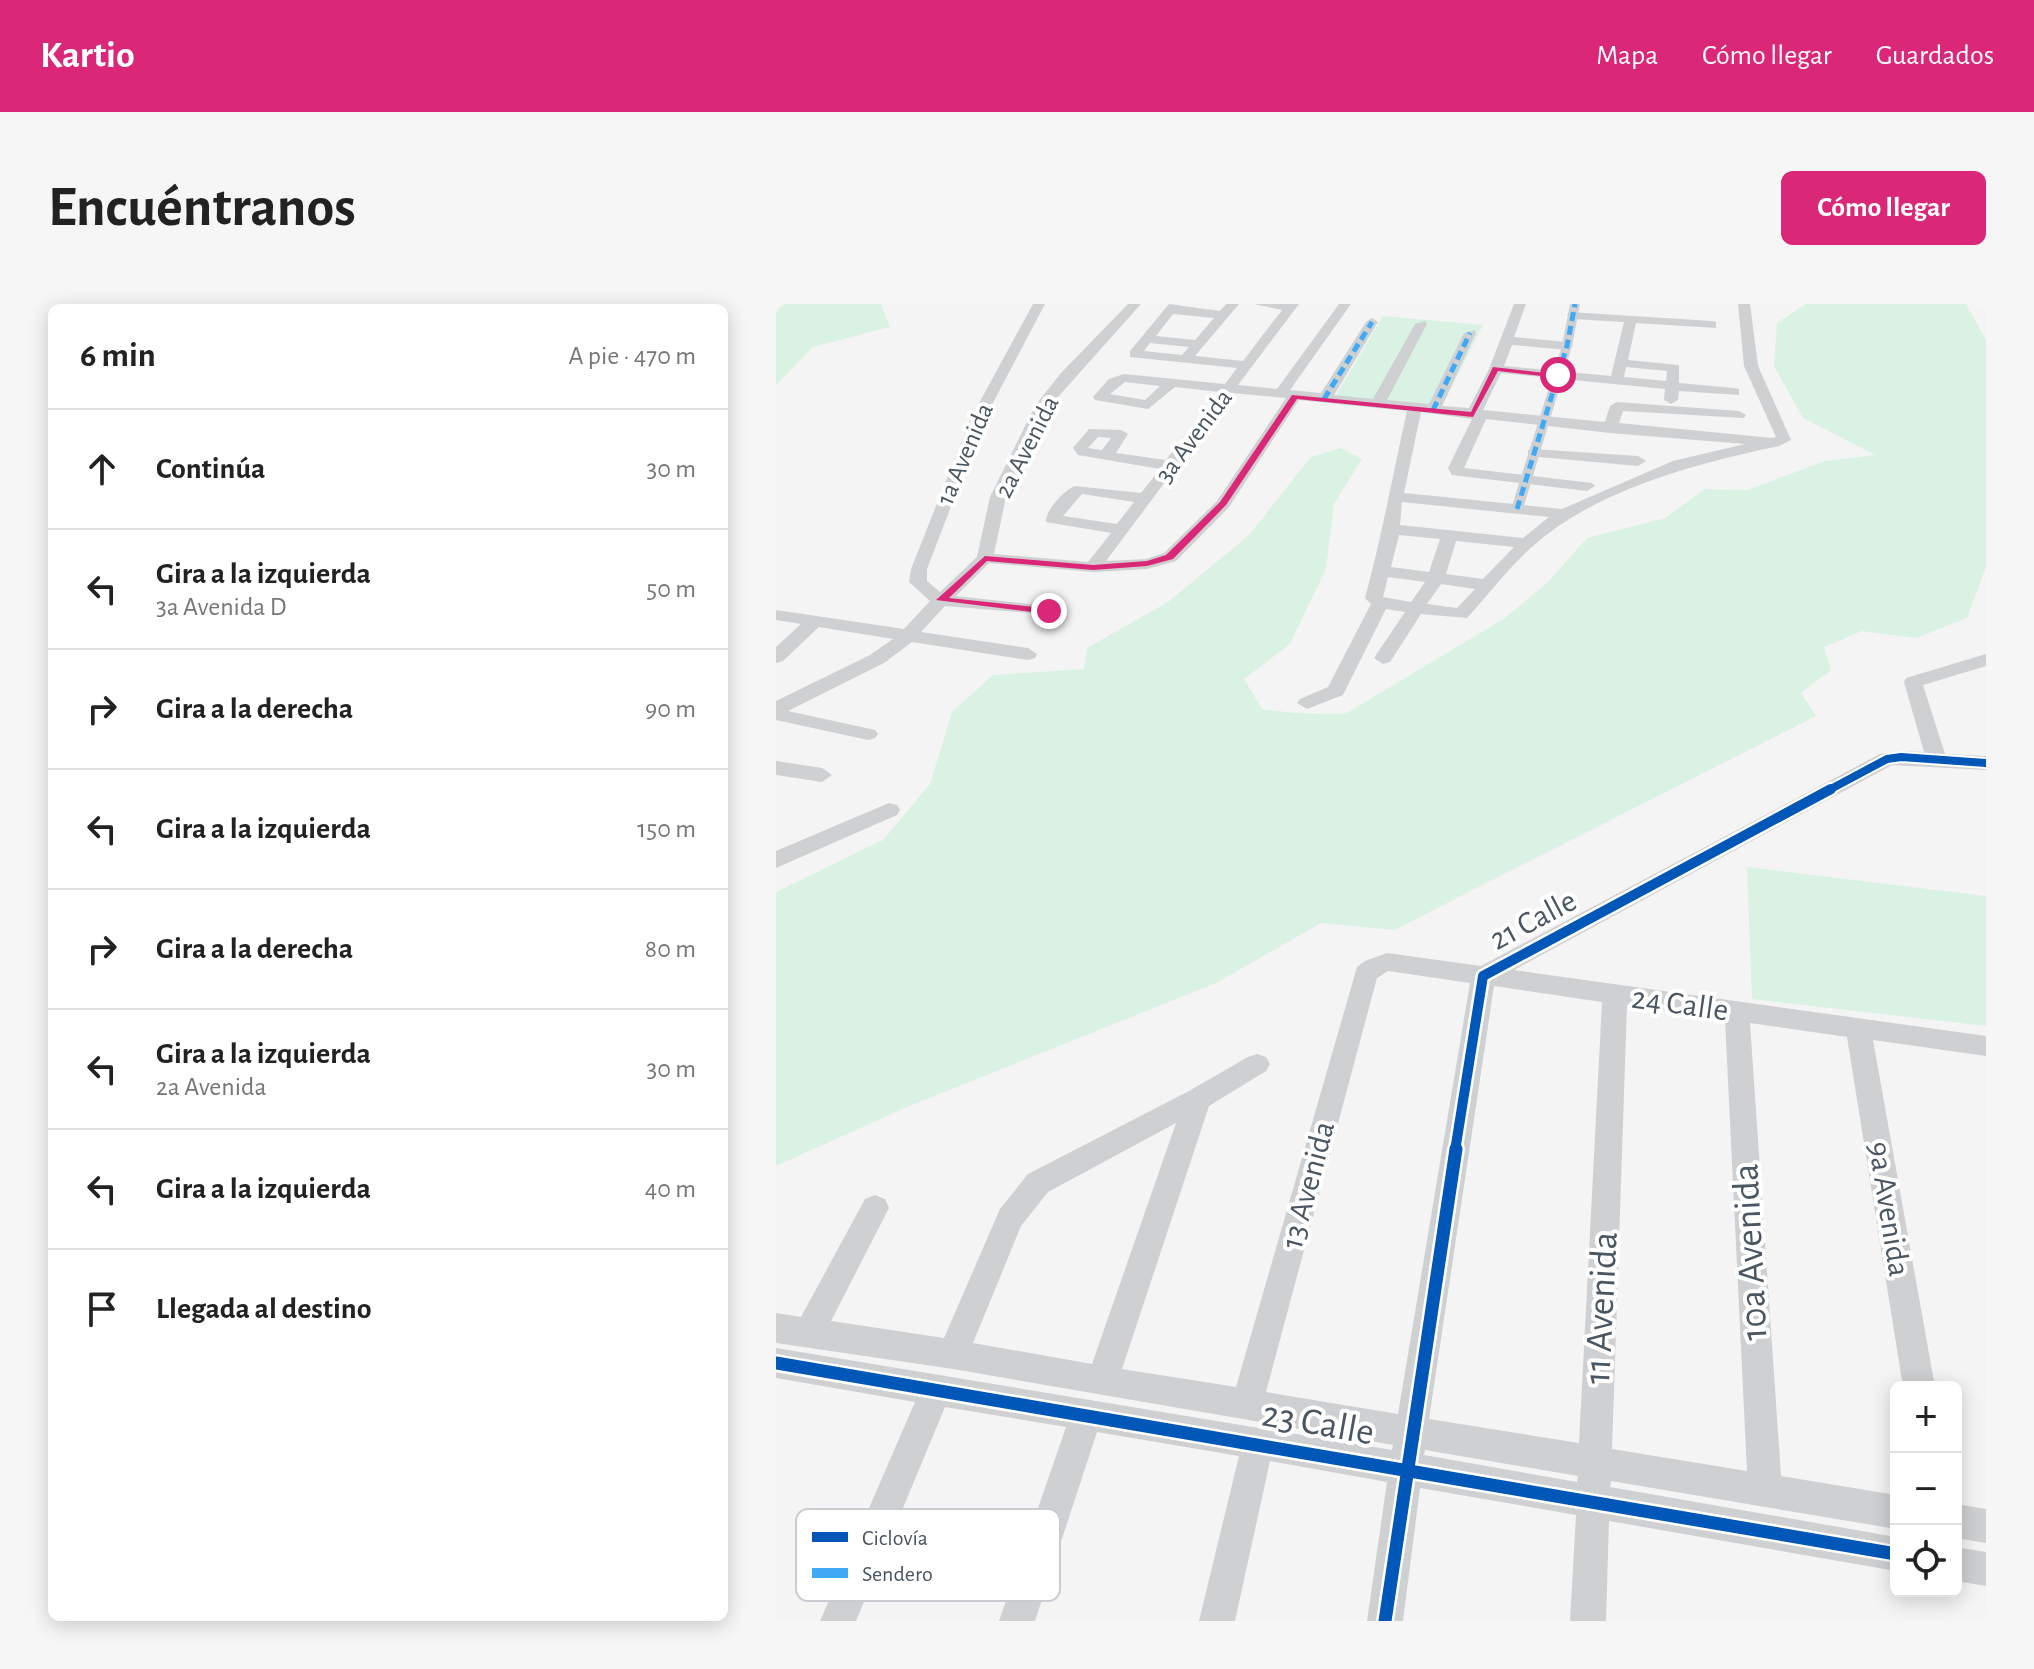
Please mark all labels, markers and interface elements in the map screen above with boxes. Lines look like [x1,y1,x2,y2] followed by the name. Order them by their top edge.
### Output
[40,37,135,75] text: Kartio
[1596,42,1658,70] text: Mapa
[1702,42,1832,70] text: Cómo llegar
[1876,42,1994,70] text: Guardados
[1781,171,1986,245] button: Cómo llegar
[48,180,356,236] text: Encuéntranos
[80,339,156,373] text: 6 min
[568,343,696,369] text: A pie · 470 m
[1540,357,1576,393] route start
[1151,385,1237,487] street label: 3a Avenida
[990,392,1064,502] street label: 2a Avenida
[932,399,998,509] street label: 1a Avenida
[80,447,124,491] icon: ahead
[156,454,265,484] text: Continúa
[646,456,696,482] text: 30 m
[156,559,371,589] text: Gira a la izquierda
[80,567,124,611] icon: left
[646,576,696,602] text: 50 m
[1031,593,1067,629] route end
[156,594,286,620] text: 3a Avenida D
[80,687,124,731] icon: right
[156,694,353,724] text: Gira a la derecha
[645,696,696,722] text: 90 m
[80,807,124,851] icon: left
[156,814,371,844] text: Gira a la izquierda
[637,816,696,842] text: 150 m
[1485,884,1581,956] street label: 21 Calle
[80,927,124,971] icon: right
[156,934,353,964] text: Gira a la derecha
[645,936,696,962] text: 80 m
[1630,981,1730,1027] street label: 24 Calle
[156,1039,371,1069] text: Gira a la izquierda
[80,1047,124,1091] icon: left
[646,1056,696,1082] text: 30 m
[156,1074,266,1100] text: 2a Avenida
[1276,1118,1340,1252] street label: 13 Avenida
[1863,1139,1915,1279] street label: 9a Avenida
[1727,1162,1775,1342] street label: 10a Avenida
[80,1167,124,1211] icon: left
[156,1174,371,1204] text: Gira a la izquierda
[645,1176,696,1202] text: 40 m
[1579,1231,1625,1385] street label: 11 Avenida
[80,1287,124,1331] icon: arrive
[156,1294,372,1324] text: Llegada al destino
[1890,1381,1962,1597] map controls
[1890,1381,1962,1453] button: +
[1259,1395,1377,1453] street label: 23 Calle
[1890,1453,1962,1525] button: −
[796,1509,1060,1601] legend
[1890,1525,1962,1597] button: locate
[862,1527,928,1549] text: Ciclovía
[862,1563,933,1585] text: Sendero

